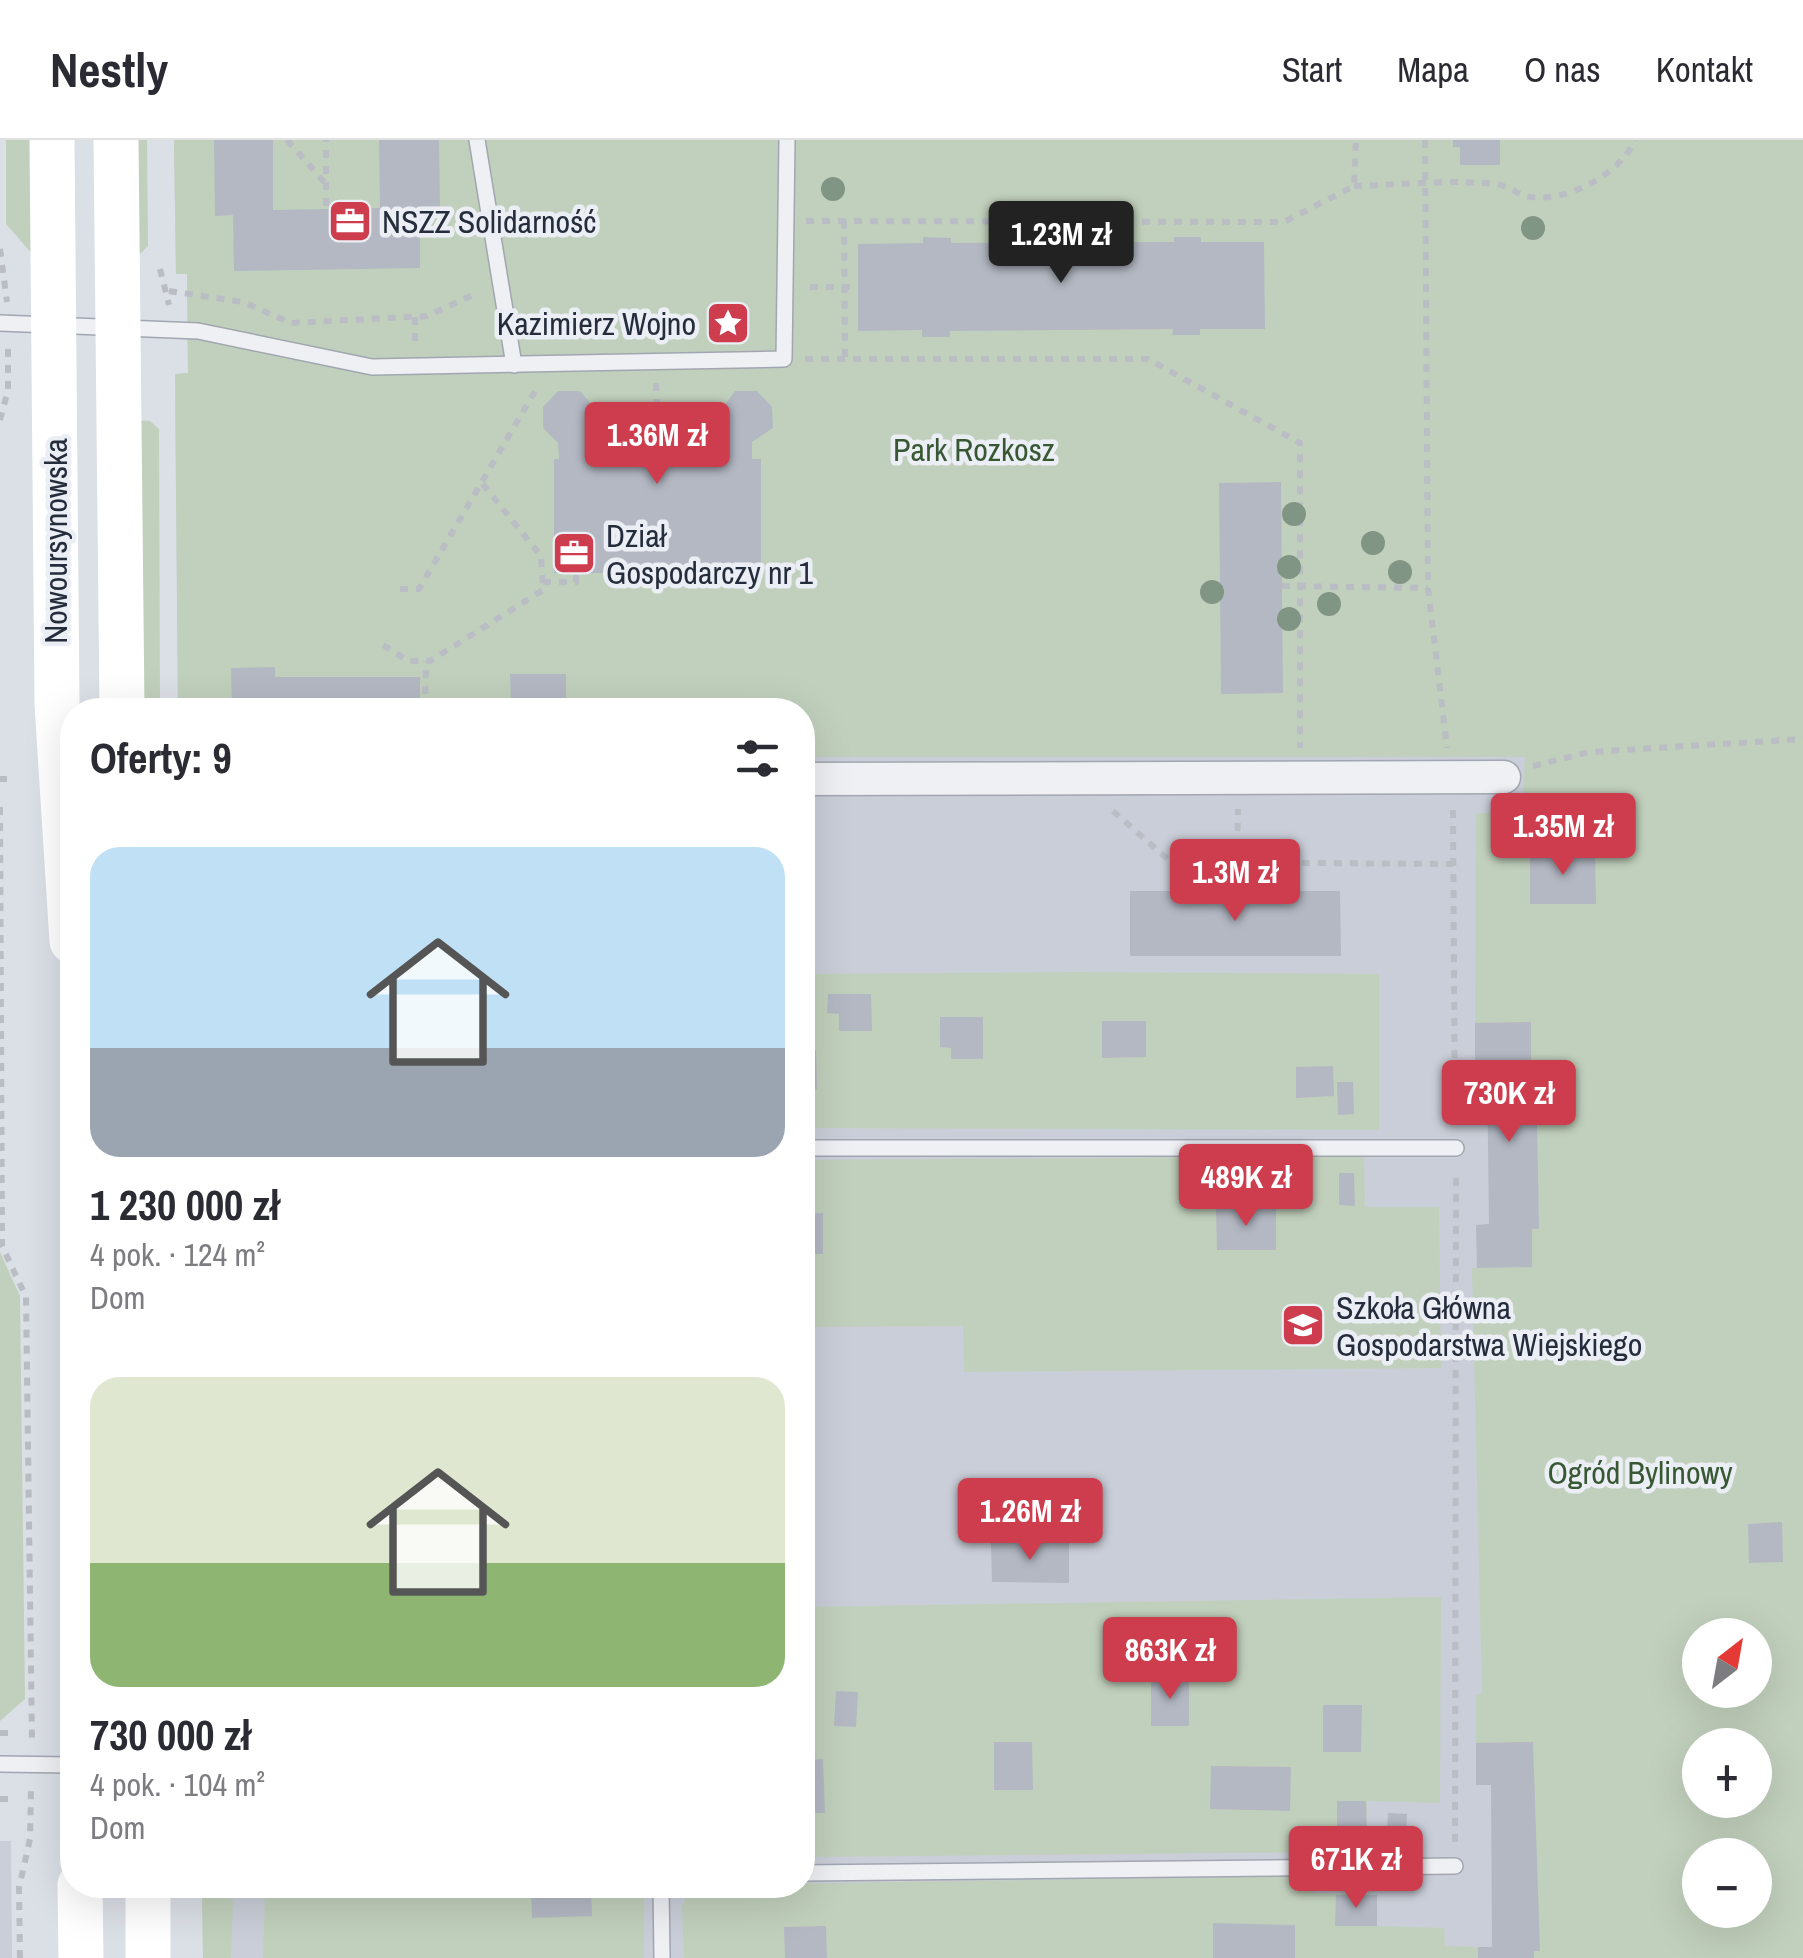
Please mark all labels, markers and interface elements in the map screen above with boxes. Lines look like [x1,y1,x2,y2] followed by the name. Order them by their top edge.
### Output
[50,37,168,102] text: Nestly
[1282,46,1342,93] text: Start
[1397,46,1469,93] text: Mapa
[1524,46,1601,93] text: O nas
[1656,46,1753,93] text: Kontakt
[327,198,373,244] office icon: NSZZ Solidarność
[382,200,596,243] place label: NSZZ Solidarność
[958,201,1164,286] pin: 1.23M zł
[1011,212,1111,255] text: 1.23M zł
[705,300,751,346] place icon: Kazimierz Wojno
[497,302,696,345] place label: Kazimierz Wojno
[554,402,760,487] pin: 1.36M zł
[607,413,707,456] text: 1.36M zł
[893,428,1055,471] park label: Park Rozkosz
[34,438,77,644] street label: Nowoursynowska
[606,514,814,594] place label: Dział Gospodarczy nr 1
[551,530,597,576] office icon: Dział Gospodarczy nr 1
[90,730,232,786] text: Oferty: 9
[730,731,785,786] icon: filters
[1460,793,1666,878] pin: 1.35M zł
[1513,804,1613,847] text: 1.35M zł
[1143,839,1327,924] pin: 1.3M zł
[1192,850,1278,893] text: 1.3M zł
[348,912,528,1092] icon: home
[1417,1060,1601,1145] pin: 730K zł
[1464,1071,1554,1114] text: 730K zł
[1154,1144,1338,1229] pin: 489K zł
[1201,1155,1291,1198] text: 489K zł
[90,1177,280,1233] text: 1 230 000 zł
[90,1233,265,1276] text: 4 pok. · 124 m²
[90,1276,145,1319] text: Dom
[1336,1286,1642,1366] place label: Szkoła Główna Gospodarstwa Wiejskiego
[1280,1302,1326,1348] school or university icon: Szkoła Główna Gospodarstwa Wiejskiego
[348,1442,528,1622] icon: home
[1547,1451,1733,1494] park label: Ogród Bylinowy
[927,1478,1133,1563] pin: 1.26M zł
[980,1489,1080,1532] text: 1.26M zł
[1078,1617,1262,1702] pin: 863K zł
[1682,1618,1772,1708] north arrow
[1682,1618,1772,1928] map controls
[1125,1628,1215,1671] text: 863K zł
[90,1707,251,1763] text: 730 000 zł
[1682,1728,1772,1818] button: +
[90,1763,265,1806] text: 4 pok. · 104 m²
[90,1806,145,1849] text: Dom
[1264,1826,1448,1911] pin: 671K zł
[1311,1837,1401,1880] text: 671K zł
[1682,1838,1772,1928] button: −

